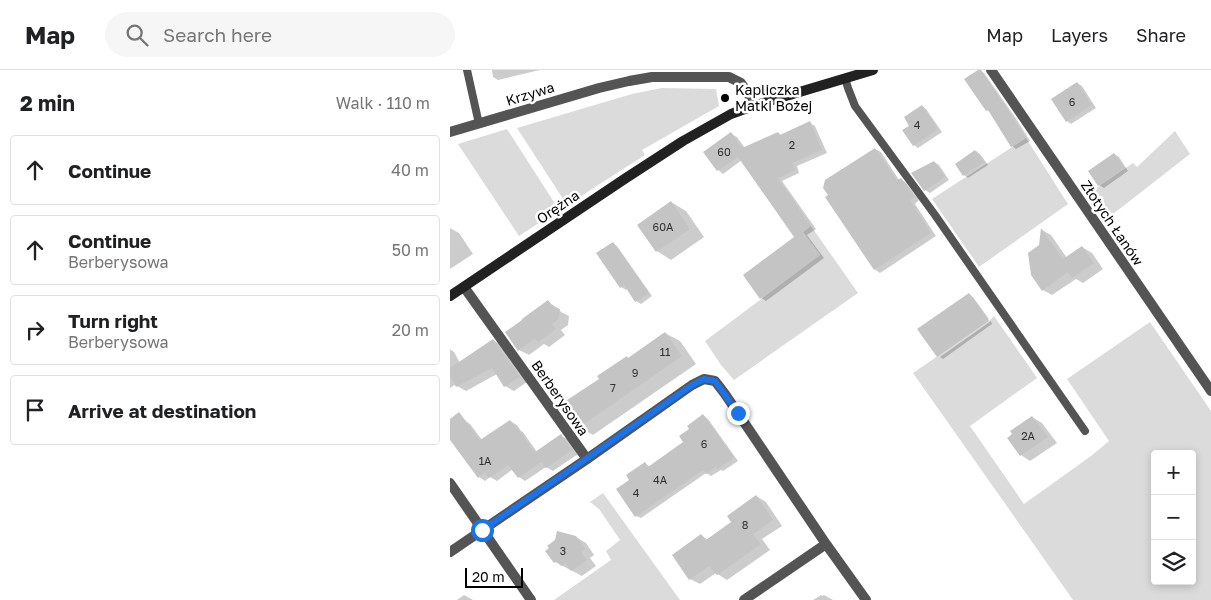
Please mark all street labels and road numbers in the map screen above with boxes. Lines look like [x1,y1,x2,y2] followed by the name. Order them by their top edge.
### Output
[504,78,556,109] street label: Krzywa
[1078,177,1147,269] street label: Złotych Łanów
[533,186,582,227] street label: Orężna
[528,357,593,439] street label: Berberysowa

